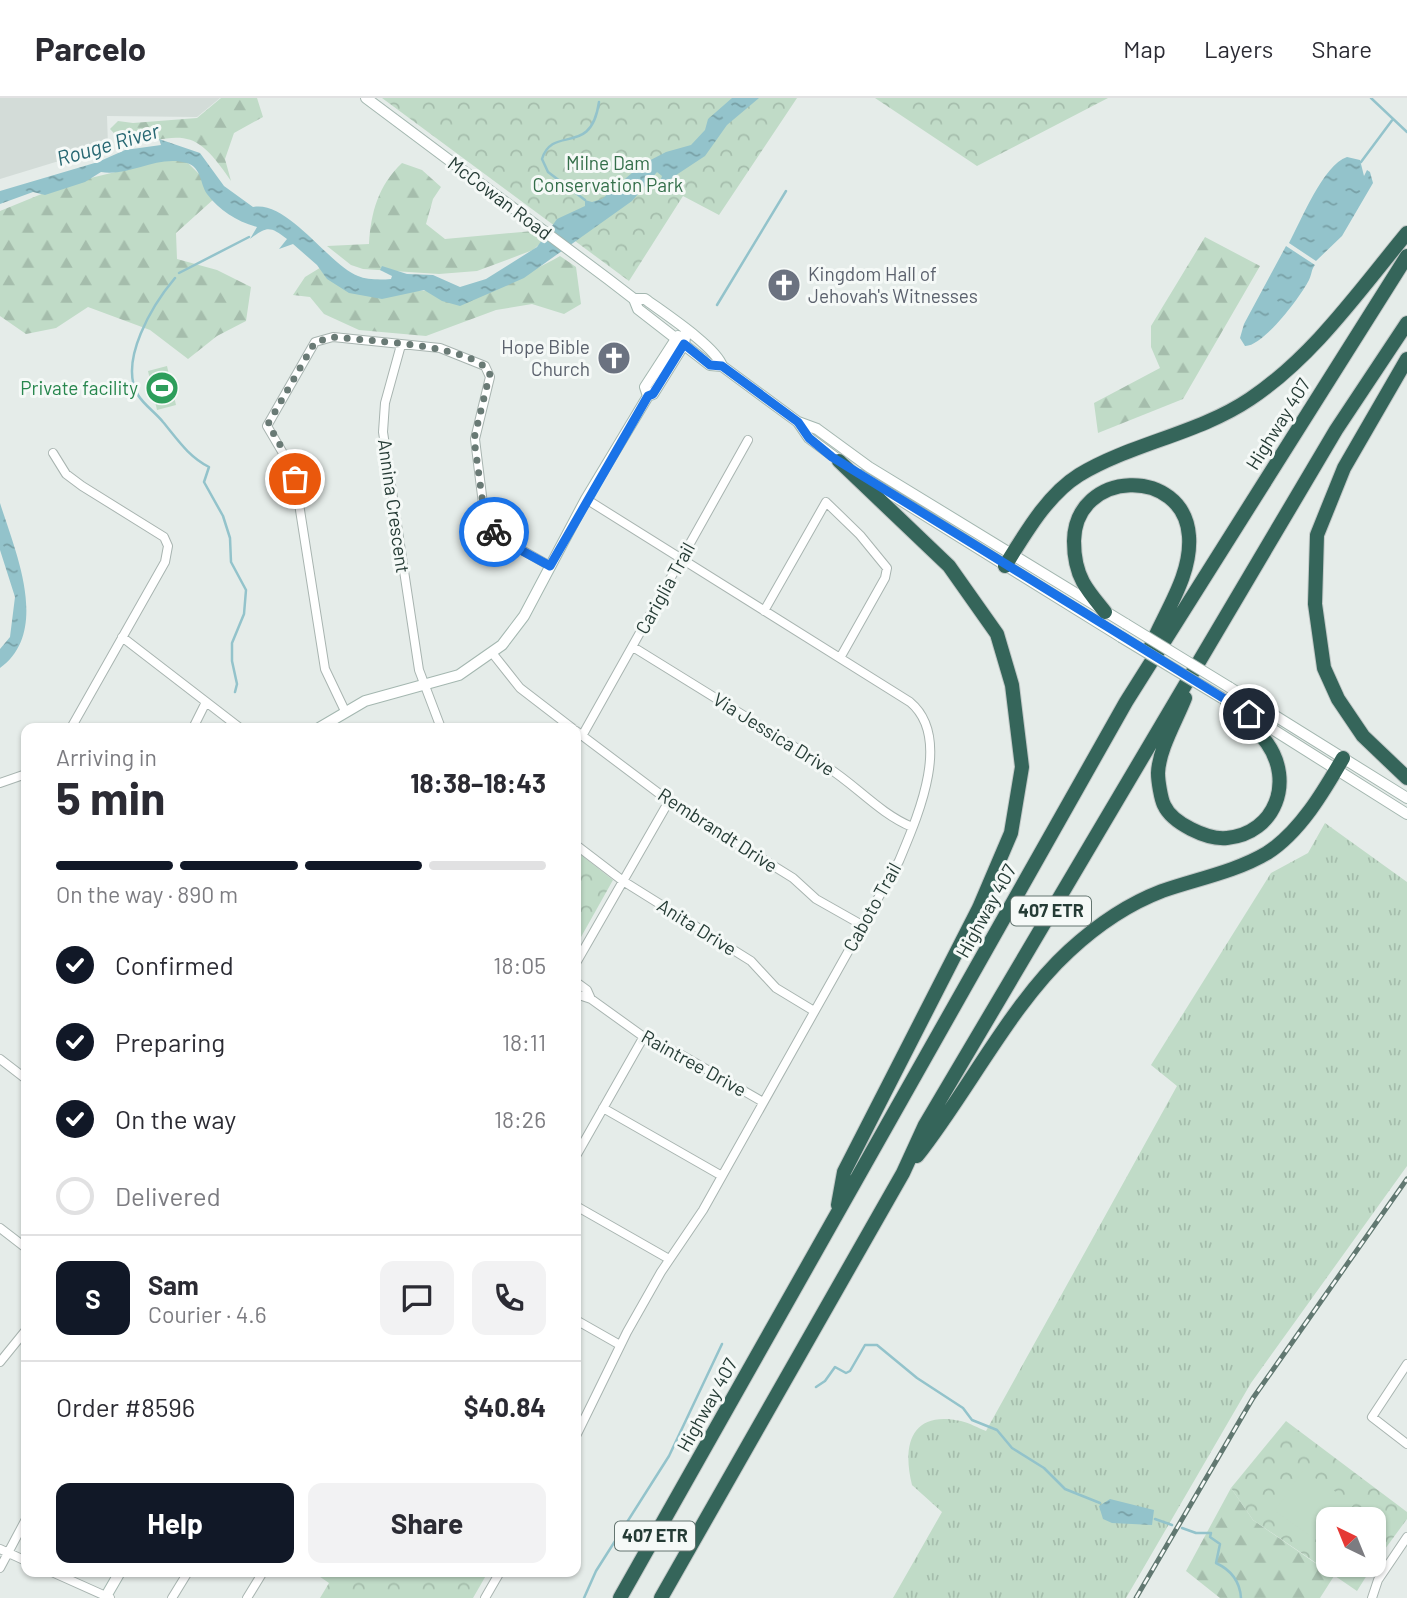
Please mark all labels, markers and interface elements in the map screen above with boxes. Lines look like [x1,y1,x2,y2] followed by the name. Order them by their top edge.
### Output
[35,28,146,68] text: Parcelo
[1123,34,1166,63] text: Map
[1204,34,1273,63] text: Layers
[1311,34,1372,63] text: Share
[53,117,162,170] water label: Rouge River
[444,151,557,244] street label: McCowan Road
[533,151,683,196] park label: Milne Dam Conservation Park
[808,262,978,307] place label: Kingdom Hall of Jehovah's Witnesses
[765,266,803,304] church icon: Kingdom Hall of Jehovah's Witnesses
[501,335,590,380] place label: Hope Bible Church
[595,339,633,377] church icon: Hope Bible Church
[143,369,181,407] sports icon: Private facility
[1240,374,1315,474] street label: Highway 407
[20,376,138,399] place label: Private facility
[374,437,415,574] street label: Annina Crescent
[265,449,325,509] pin
[276,460,314,498] icon: bag
[459,497,529,567] courier
[475,513,513,551] icon: bike
[630,538,699,638] street label: Cariglia Trail
[1219,684,1279,744] pin
[709,687,839,780] street label: Via Jessica Drive
[1230,695,1268,733] icon: home
[56,743,157,771] text: Arriving in
[410,767,546,798] text: 18:38–18:43
[56,769,165,824] text: 5 min
[654,782,782,877] street label: Rembrandt Drive
[838,858,905,955] street label: Caboto Trail
[950,860,1021,962] street label: Highway 407
[56,880,238,908] text: On the way · 890 m
[653,893,741,960] street label: Anita Drive
[1011,896,1091,926] road number: 407 ETR
[56,946,94,984] icon: check
[115,949,234,980] text: Confirmed
[493,951,546,979] text: 18:05
[56,1023,94,1061] icon: check
[638,1024,751,1101] street label: Raintree Drive
[115,1026,225,1057] text: Preparing
[502,1028,546,1056] text: 18:11
[56,1100,94,1138] icon: check
[115,1103,236,1134] text: On the way
[494,1105,546,1133] text: 18:26
[115,1180,221,1211] text: Delivered
[380,1261,454,1335] button: chat
[472,1261,546,1335] button: phone
[148,1269,199,1300] text: Sam
[85,1283,101,1314] text: S
[148,1300,267,1328] text: Courier · 4.6
[671,1354,742,1456] street label: Highway 407
[56,1391,195,1422] text: Order #8596
[464,1391,546,1422] text: $40.84
[56,1483,294,1563] button: Help
[308,1483,546,1563] button: Share
[1316,1507,1386,1577] north arrow
[1316,1507,1386,1577] map controls
[615,1521,695,1550] road number: 407 ETR

